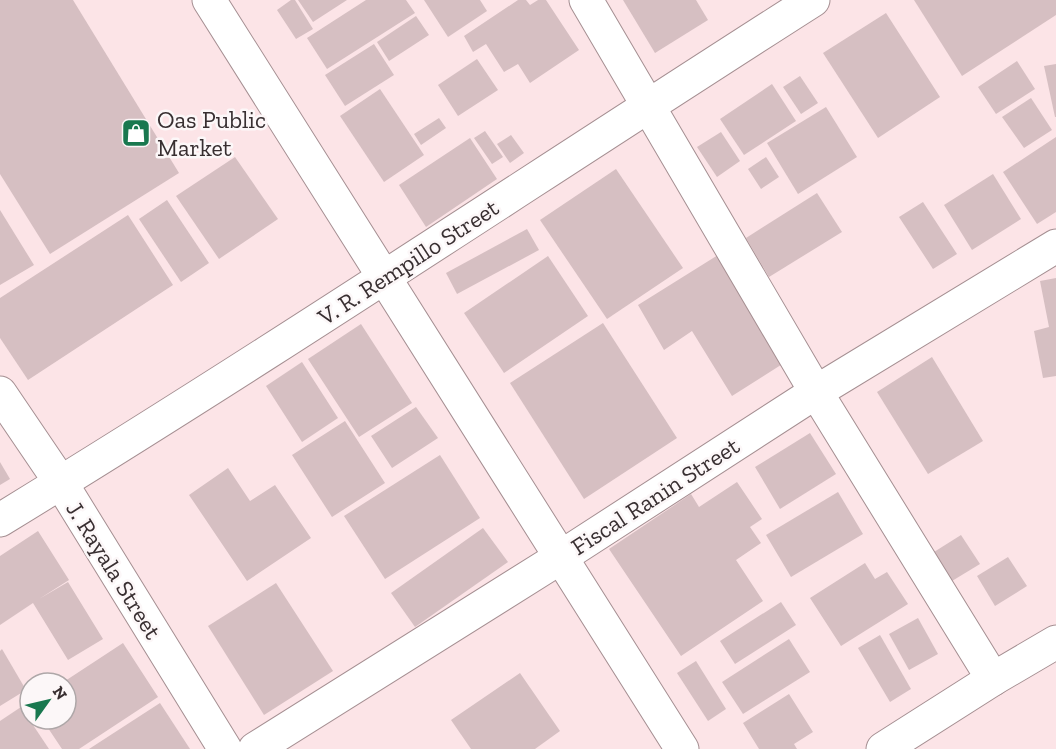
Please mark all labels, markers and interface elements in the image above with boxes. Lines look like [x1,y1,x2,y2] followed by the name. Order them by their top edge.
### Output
[157,105,266,162] place label: Oas Public Market
[120,117,152,149] shop icon: Oas Public Market
[311,193,504,332] street label: V. R. Rempillo Street
[566,431,745,561] street label: Fiscal Ranin Street
[60,496,168,644] street label: J. Rayala Street
[18,671,78,731] north arrow
[49,683,71,703] text: N

